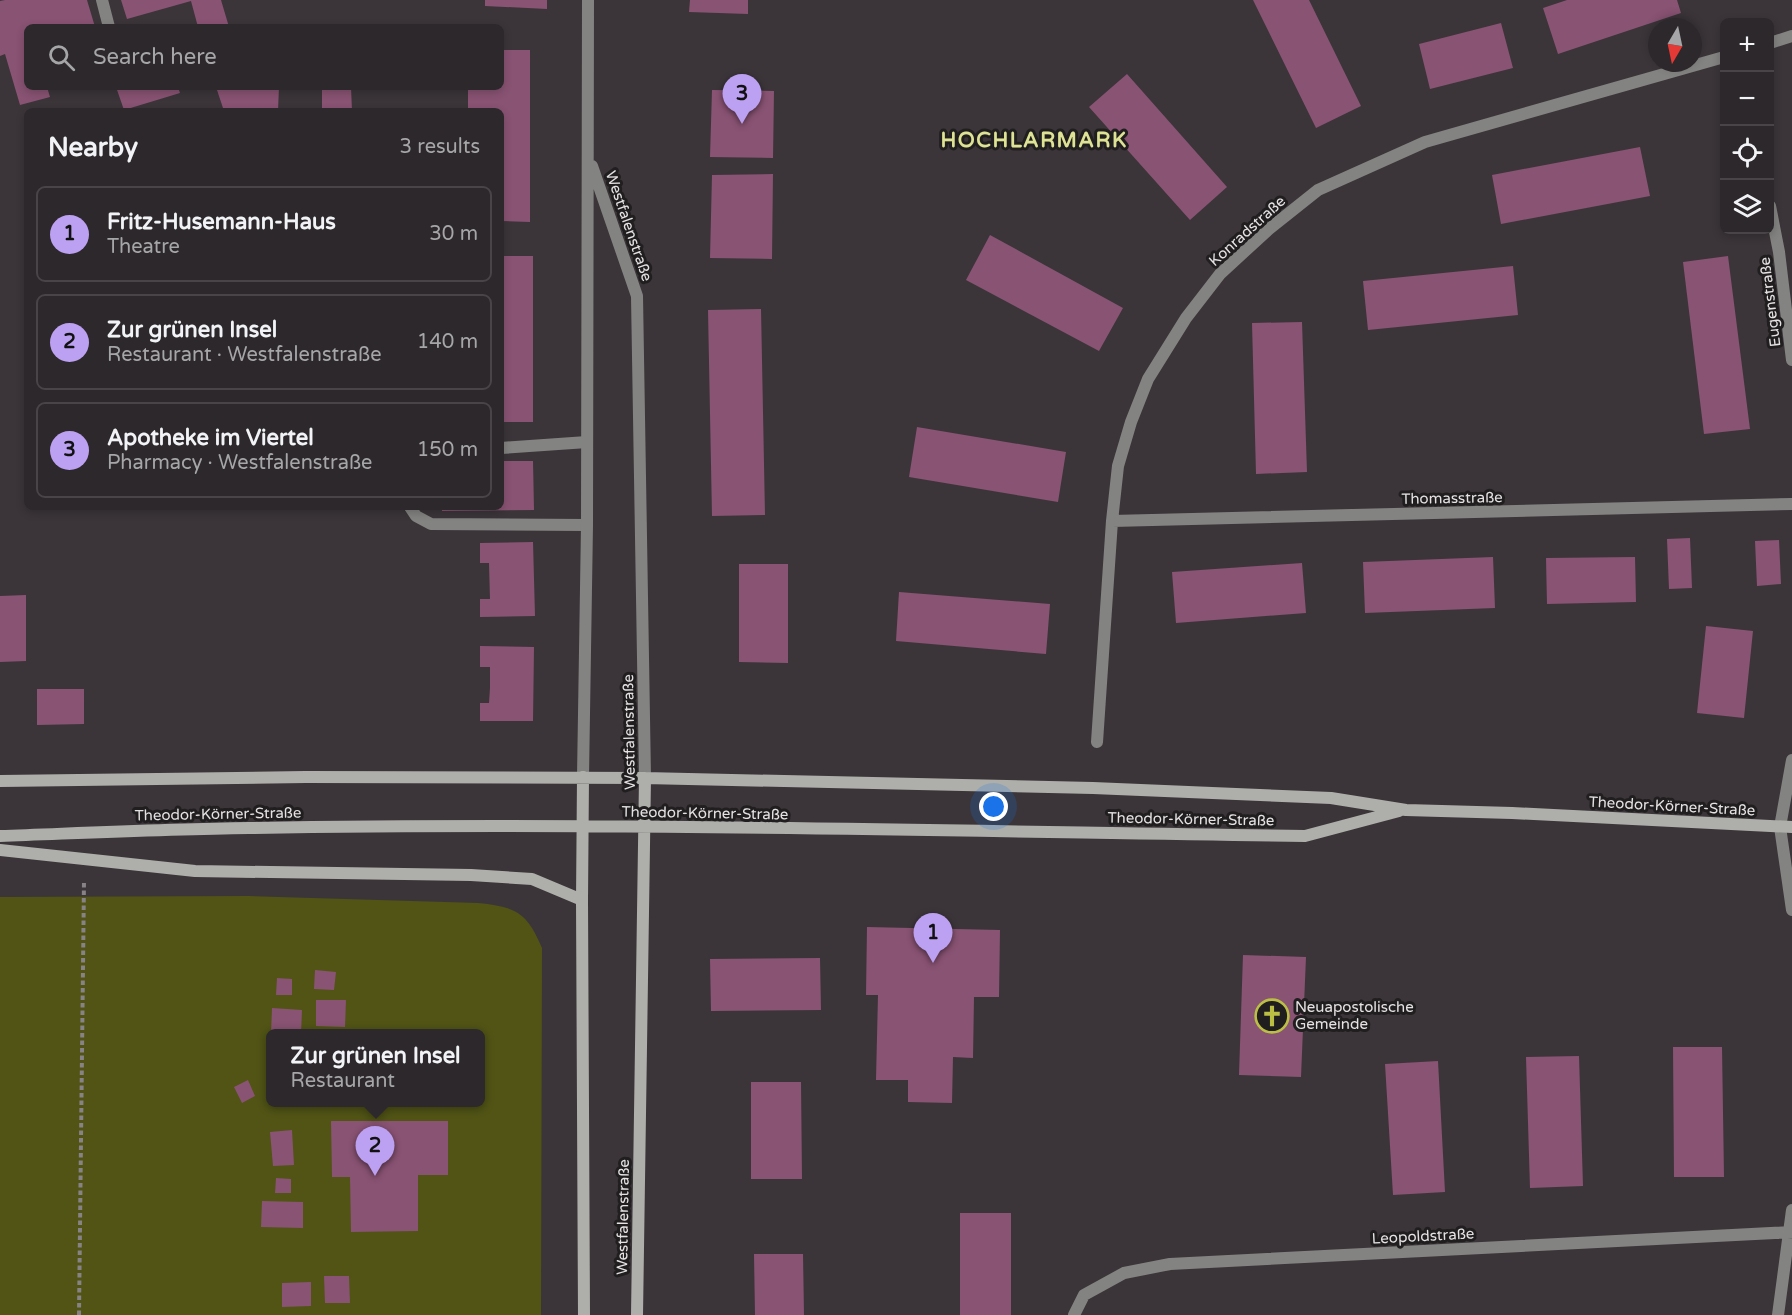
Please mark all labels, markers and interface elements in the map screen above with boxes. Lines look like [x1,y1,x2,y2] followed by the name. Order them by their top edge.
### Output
[1648,18,1702,72] north arrow
[1720,18,1774,234] map controls
[1720,18,1774,72] button: +
[24,24,504,90] search box
[45,41,78,74] icon: search
[93,44,217,70] text: Search here
[1720,72,1774,126] button: −
[722,74,762,124] pin: 3
[1720,126,1774,180] button: locate
[940,128,1128,153] district label: HOCHLARMARK
[48,132,138,163] text: Nearby
[400,135,480,159] text: 3 results
[602,168,656,284] street label: Westfalenstraße
[1720,180,1774,234] button: layers
[1205,192,1289,270] street label: Konradstraße
[107,209,336,235] text: Fritz-Husemann-Haus
[63,222,76,246] text: 1
[429,222,478,246] text: 30 m
[107,235,180,259] text: Theatre
[1756,256,1784,348] street label: Eugenstraße
[107,317,277,343] text: Zur grünen Insel
[63,330,76,354] text: 2
[417,330,478,354] text: 140 m
[107,343,382,367] text: Restaurant · Westfalenstraße
[107,425,314,451] text: Apotheke im Viertel
[63,438,76,462] text: 3
[417,438,478,462] text: 150 m
[107,451,372,475] text: Pharmacy · Westfalenstraße
[1401,488,1503,508] street label: Thomasstraße
[619,674,639,790] street label: Westfalenstraße
[979,792,1008,821] your location
[1588,793,1756,819] street label: Theodor-Körner-Straße
[621,803,789,823] street label: Theodor-Körner-Straße
[134,804,302,824] street label: Theodor-Körner-Straße
[1107,809,1275,829] street label: Theodor-Körner-Straße
[914,914,952,963] pin: 1
[1254,998,1290,1034] church icon: Neuapostolische Gemeinde
[1295,998,1414,1033] place label: Neuapostolische Gemeinde
[266,1029,485,1107] popup
[290,1043,461,1069] text: Zur grünen Insel
[290,1069,395,1093] text: Restaurant
[356,1126,394,1176] pin: 2
[613,1159,633,1275] street label: Westfalenstraße
[1371,1224,1475,1248] street label: Leopoldstraße

